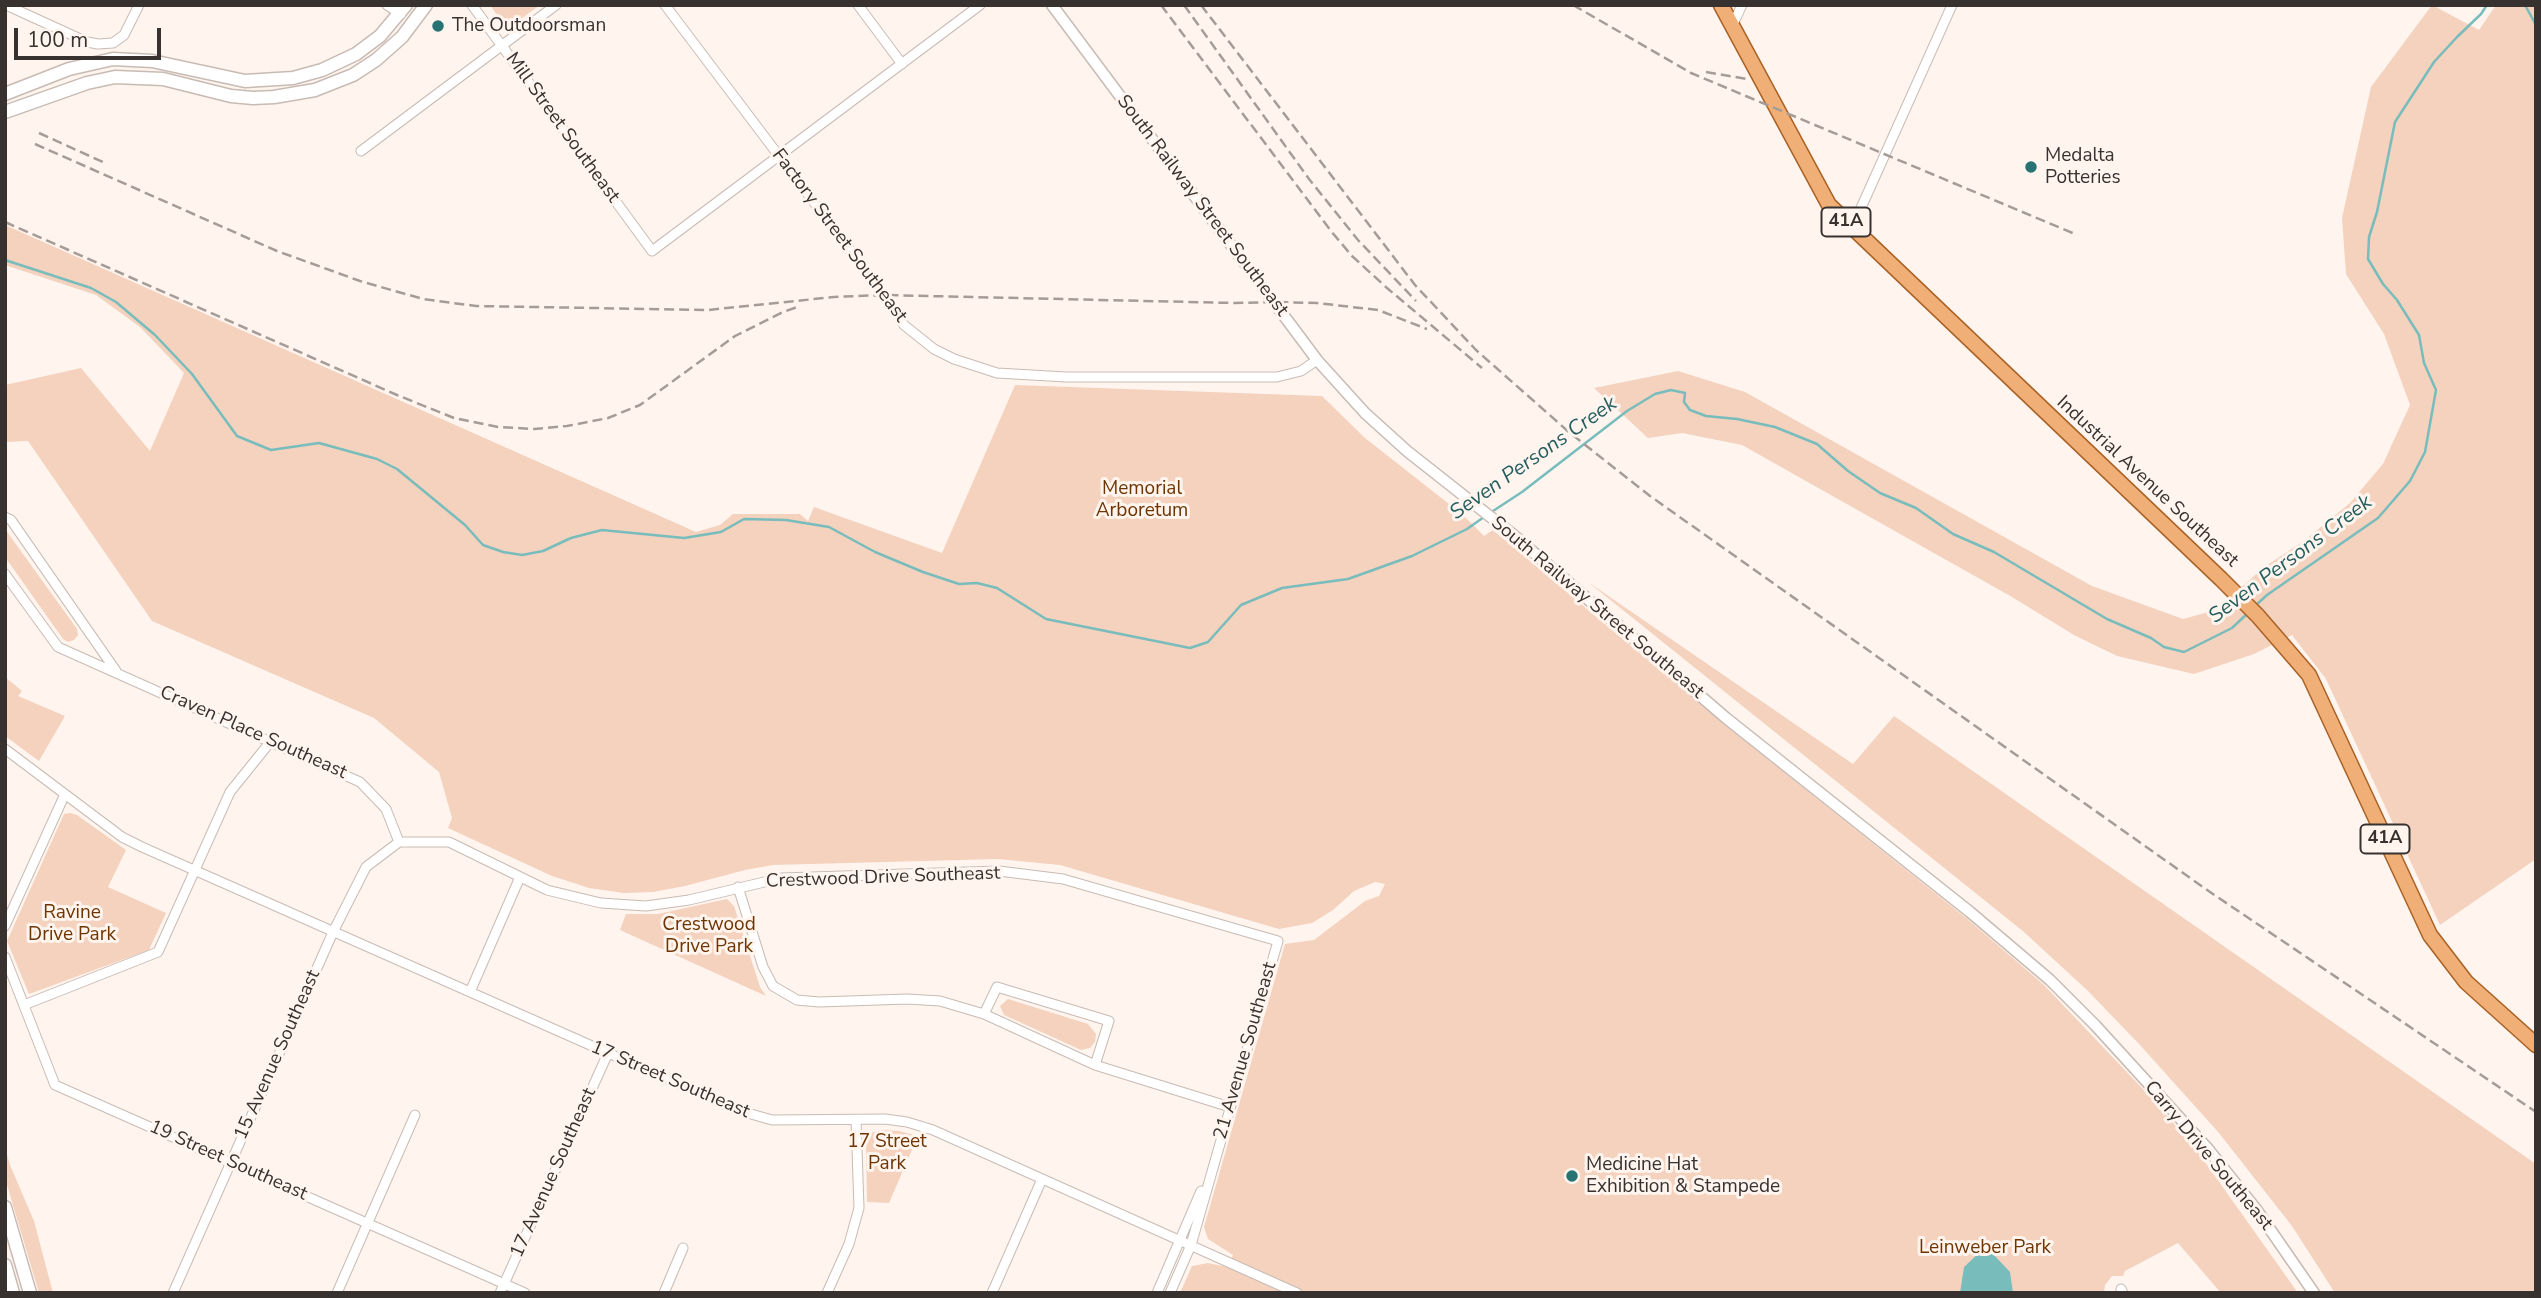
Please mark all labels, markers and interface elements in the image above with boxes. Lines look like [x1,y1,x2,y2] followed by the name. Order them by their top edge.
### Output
[18,14,164,58] scale bar
[452,15,606,37] place label: The Outdoorsman
[430,18,446,34] marker: The Outdoorsman
[27,26,88,54] text: 100 m
[500,49,624,207] street label: Mill Street Southeast
[1111,91,1293,321] street label: South Railway Street Southeast
[766,145,912,327] street label: Factory Street Southeast
[2045,145,2121,189] place label: Medalta Potteries
[2023,159,2039,175] marker: Medalta Potteries
[1822,208,1870,236] road number: 41A
[1446,392,1622,526] water label: Seven Persons Creek
[2051,392,2243,572] street label: Industrial Avenue Southeast
[1096,478,1188,522] park label: Memorial Arboretum
[2204,490,2378,630] water label: Seven Persons Creek
[1486,512,1708,704] street label: South Railway Street Southeast
[156,681,350,785] street label: Craven Place Southeast
[2360,824,2410,854] road number: 41A
[765,863,1001,893] street label: Crestwood Drive Southeast
[28,902,116,946] park label: Ravine Drive Park
[662,914,756,958] park label: Crestwood Drive Park
[1210,960,1282,1142] street label: 21 Avenue Southeast
[230,967,326,1143] street label: 15 Avenue Southeast
[587,1036,753,1124] street label: 17 Street Southeast
[2139,1077,2277,1235] street label: Carry Drive Southeast
[506,1085,602,1261] street label: 17 Avenue Southeast
[145,1116,311,1206] street label: 19 Street Southeast
[847,1131,927,1175] park label: 17 Street Park
[1586,1154,1780,1198] place label: Medicine Hat Exhibition & Stampede
[1564,1168,1580,1184] marker: Medicine Hat Exhibition & Stampede
[1919,1237,2051,1259] park label: Leinweber Park

